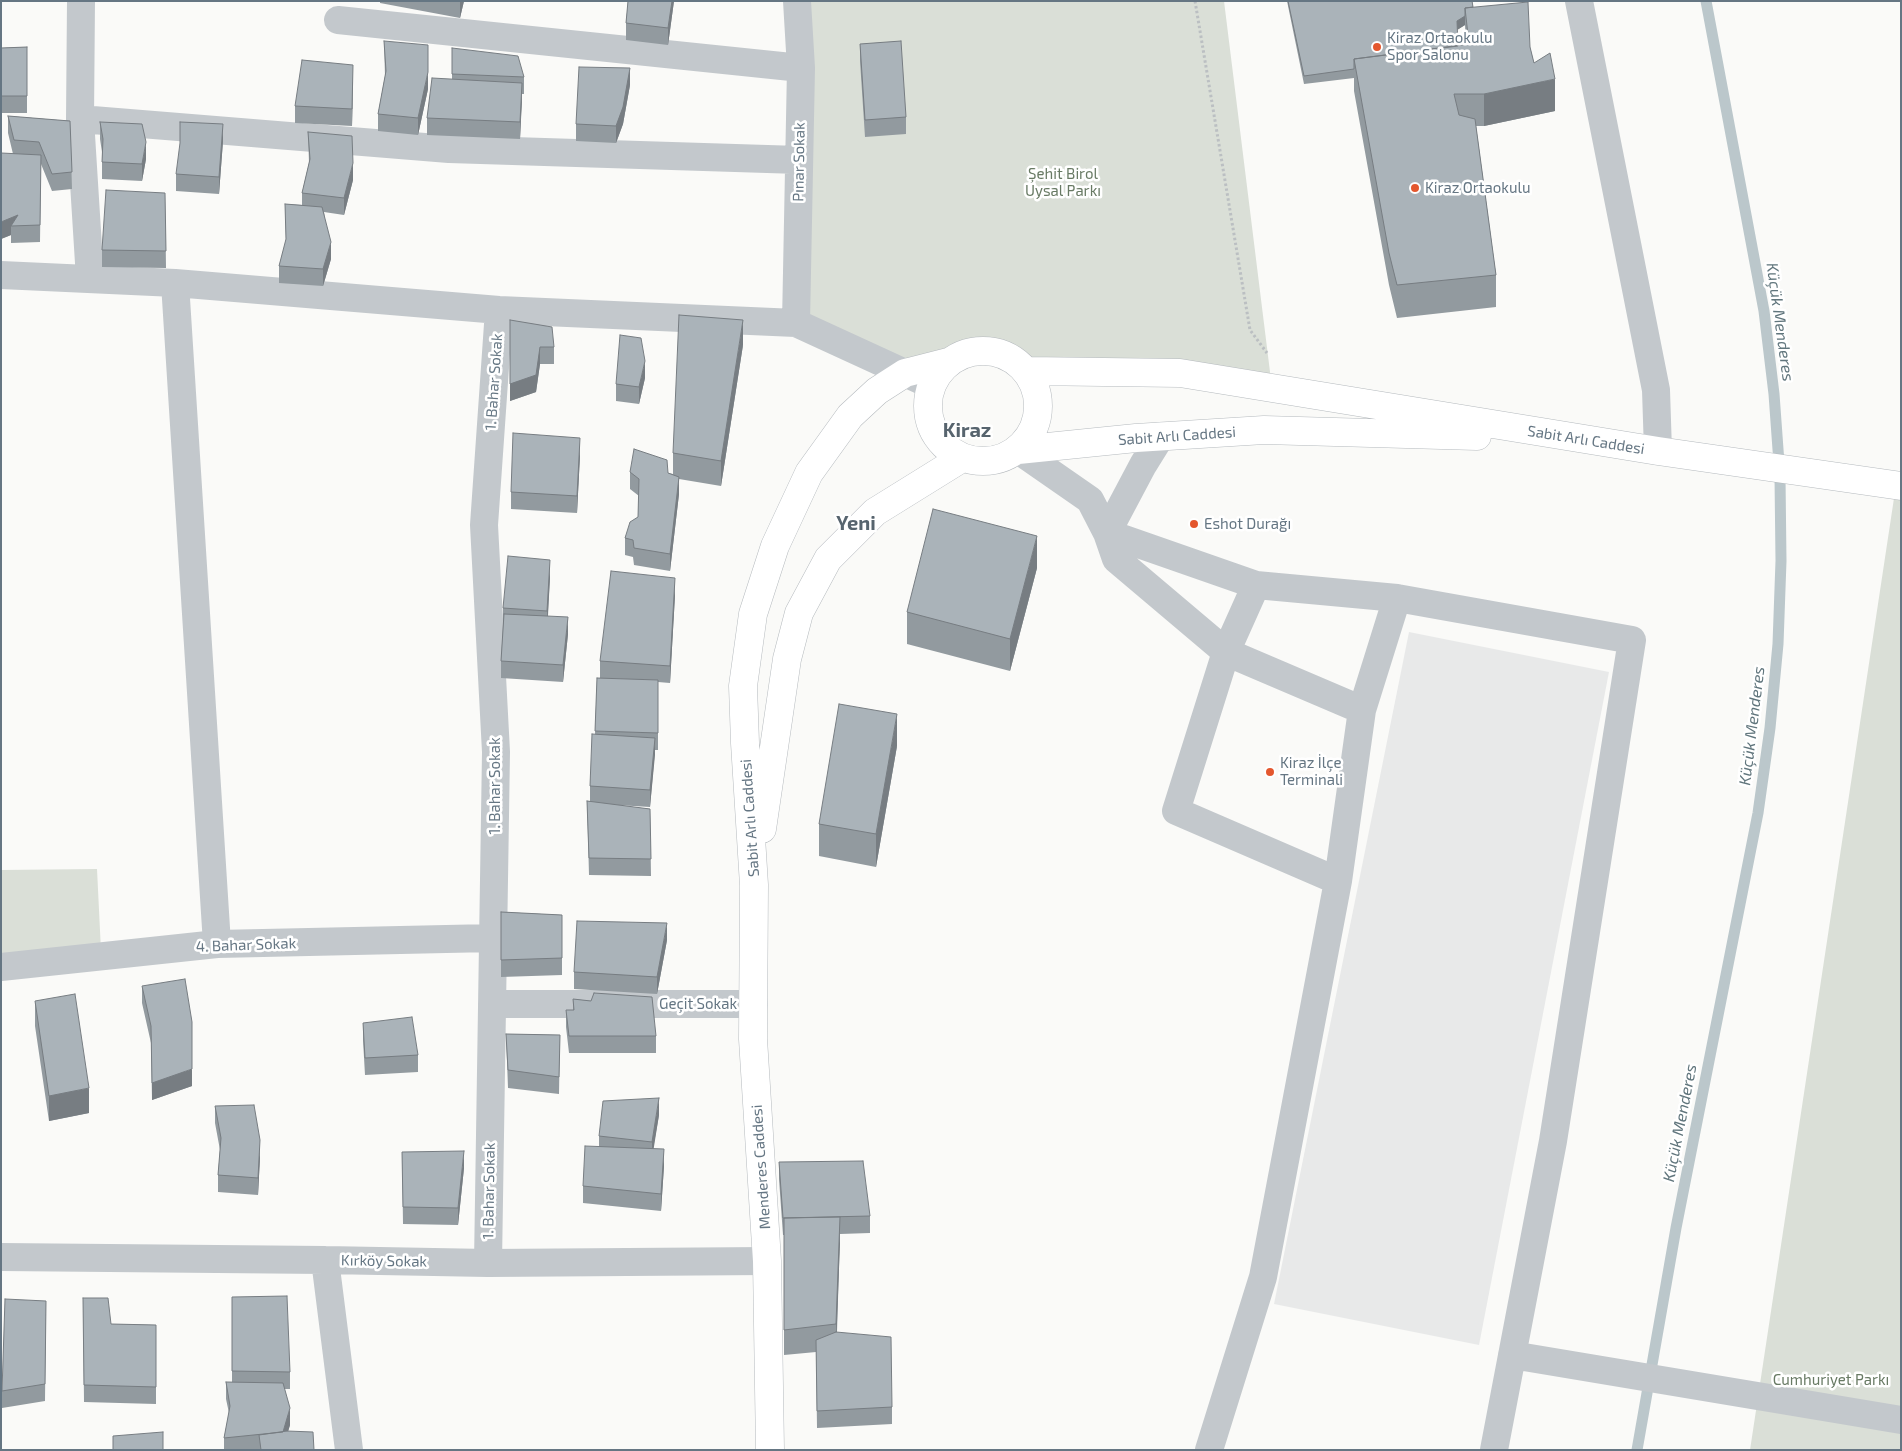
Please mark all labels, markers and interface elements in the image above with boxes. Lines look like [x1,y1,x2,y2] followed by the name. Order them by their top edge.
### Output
[1387,29,1493,64] place label: Kiraz Ortaokulu Spor Salonu
[1371,41,1383,53] marker: Kiraz Ortaokulu Spor Salonu
[789,122,809,202] street label: Pınar Sokak
[1025,165,1101,200] park label: Şehit Birol Uysal Parkı
[1425,179,1531,197] place label: Kiraz Ortaokulu
[1409,182,1421,194] marker: Kiraz Ortaokulu
[1762,261,1798,383] water label: Küçük Menderes
[482,333,506,431] street label: 1. Bahar Sokak
[943,418,991,442] district label: Kiraz
[1526,422,1646,458] street label: Sabit Arlı Caddesi
[1117,423,1237,449] street label: Sabit Arlı Caddesi
[836,511,876,535] district label: Yeni
[1204,515,1291,533] place label: Eshot Durağı
[1188,518,1200,530] marker: Eshot Durağı
[1735,665,1769,787] water label: Küçük Menderes
[486,737,504,835] street label: 1. Bahar Sokak
[1280,754,1343,789] place label: Kiraz İlçe Terminali
[737,758,763,878] street label: Sabit Arlı Caddesi
[1264,766,1276,778] marker: Kiraz İlçe Terminali
[196,934,296,956] street label: 4. Bahar Sokak
[659,995,737,1013] street label: Geçit Sokak
[1659,1062,1701,1184] water label: Küçük Menderes
[748,1104,774,1230] street label: Menderes Caddesi
[479,1142,499,1240] street label: 1. Bahar Sokak
[341,1251,427,1271] street label: Kırköy Sokak
[1773,1371,1889,1389] park label: Cumhuriyet Parkı

